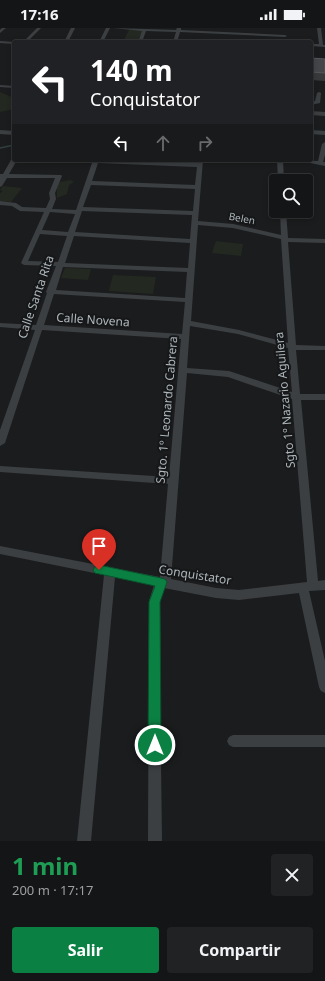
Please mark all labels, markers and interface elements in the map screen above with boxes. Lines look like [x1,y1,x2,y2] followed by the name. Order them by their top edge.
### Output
[20,4,59,24] text: 17:16
[90,51,173,89] text: 140 m
[24,56,76,108] icon: left
[90,87,200,111] text: Conquistator
[110,132,132,154] icon: left
[152,132,174,154] icon: ahead
[194,132,216,154] icon: right
[269,174,313,218] map controls
[269,174,313,218] button: search
[228,209,256,227] street label: Belen
[13,253,58,341] street label: Calle Santa Rita
[56,308,130,331] street label: Calle Novena
[270,331,299,469] street label: Sgto 1º Nazario Aguilera
[152,336,181,484] street label: Sgto. 1º Leonardo Cabrera
[82,529,116,570] pin
[88,535,110,557] icon: arrive
[157,560,233,589] street label: Conquistator
[134,724,176,766] position arrow
[12,849,78,882] text: 1 min
[271,854,313,896] button: close
[12,881,93,899] text: 200 m · 17:17
[12,927,159,973] button: Salir
[167,927,313,973] button: Compartir

